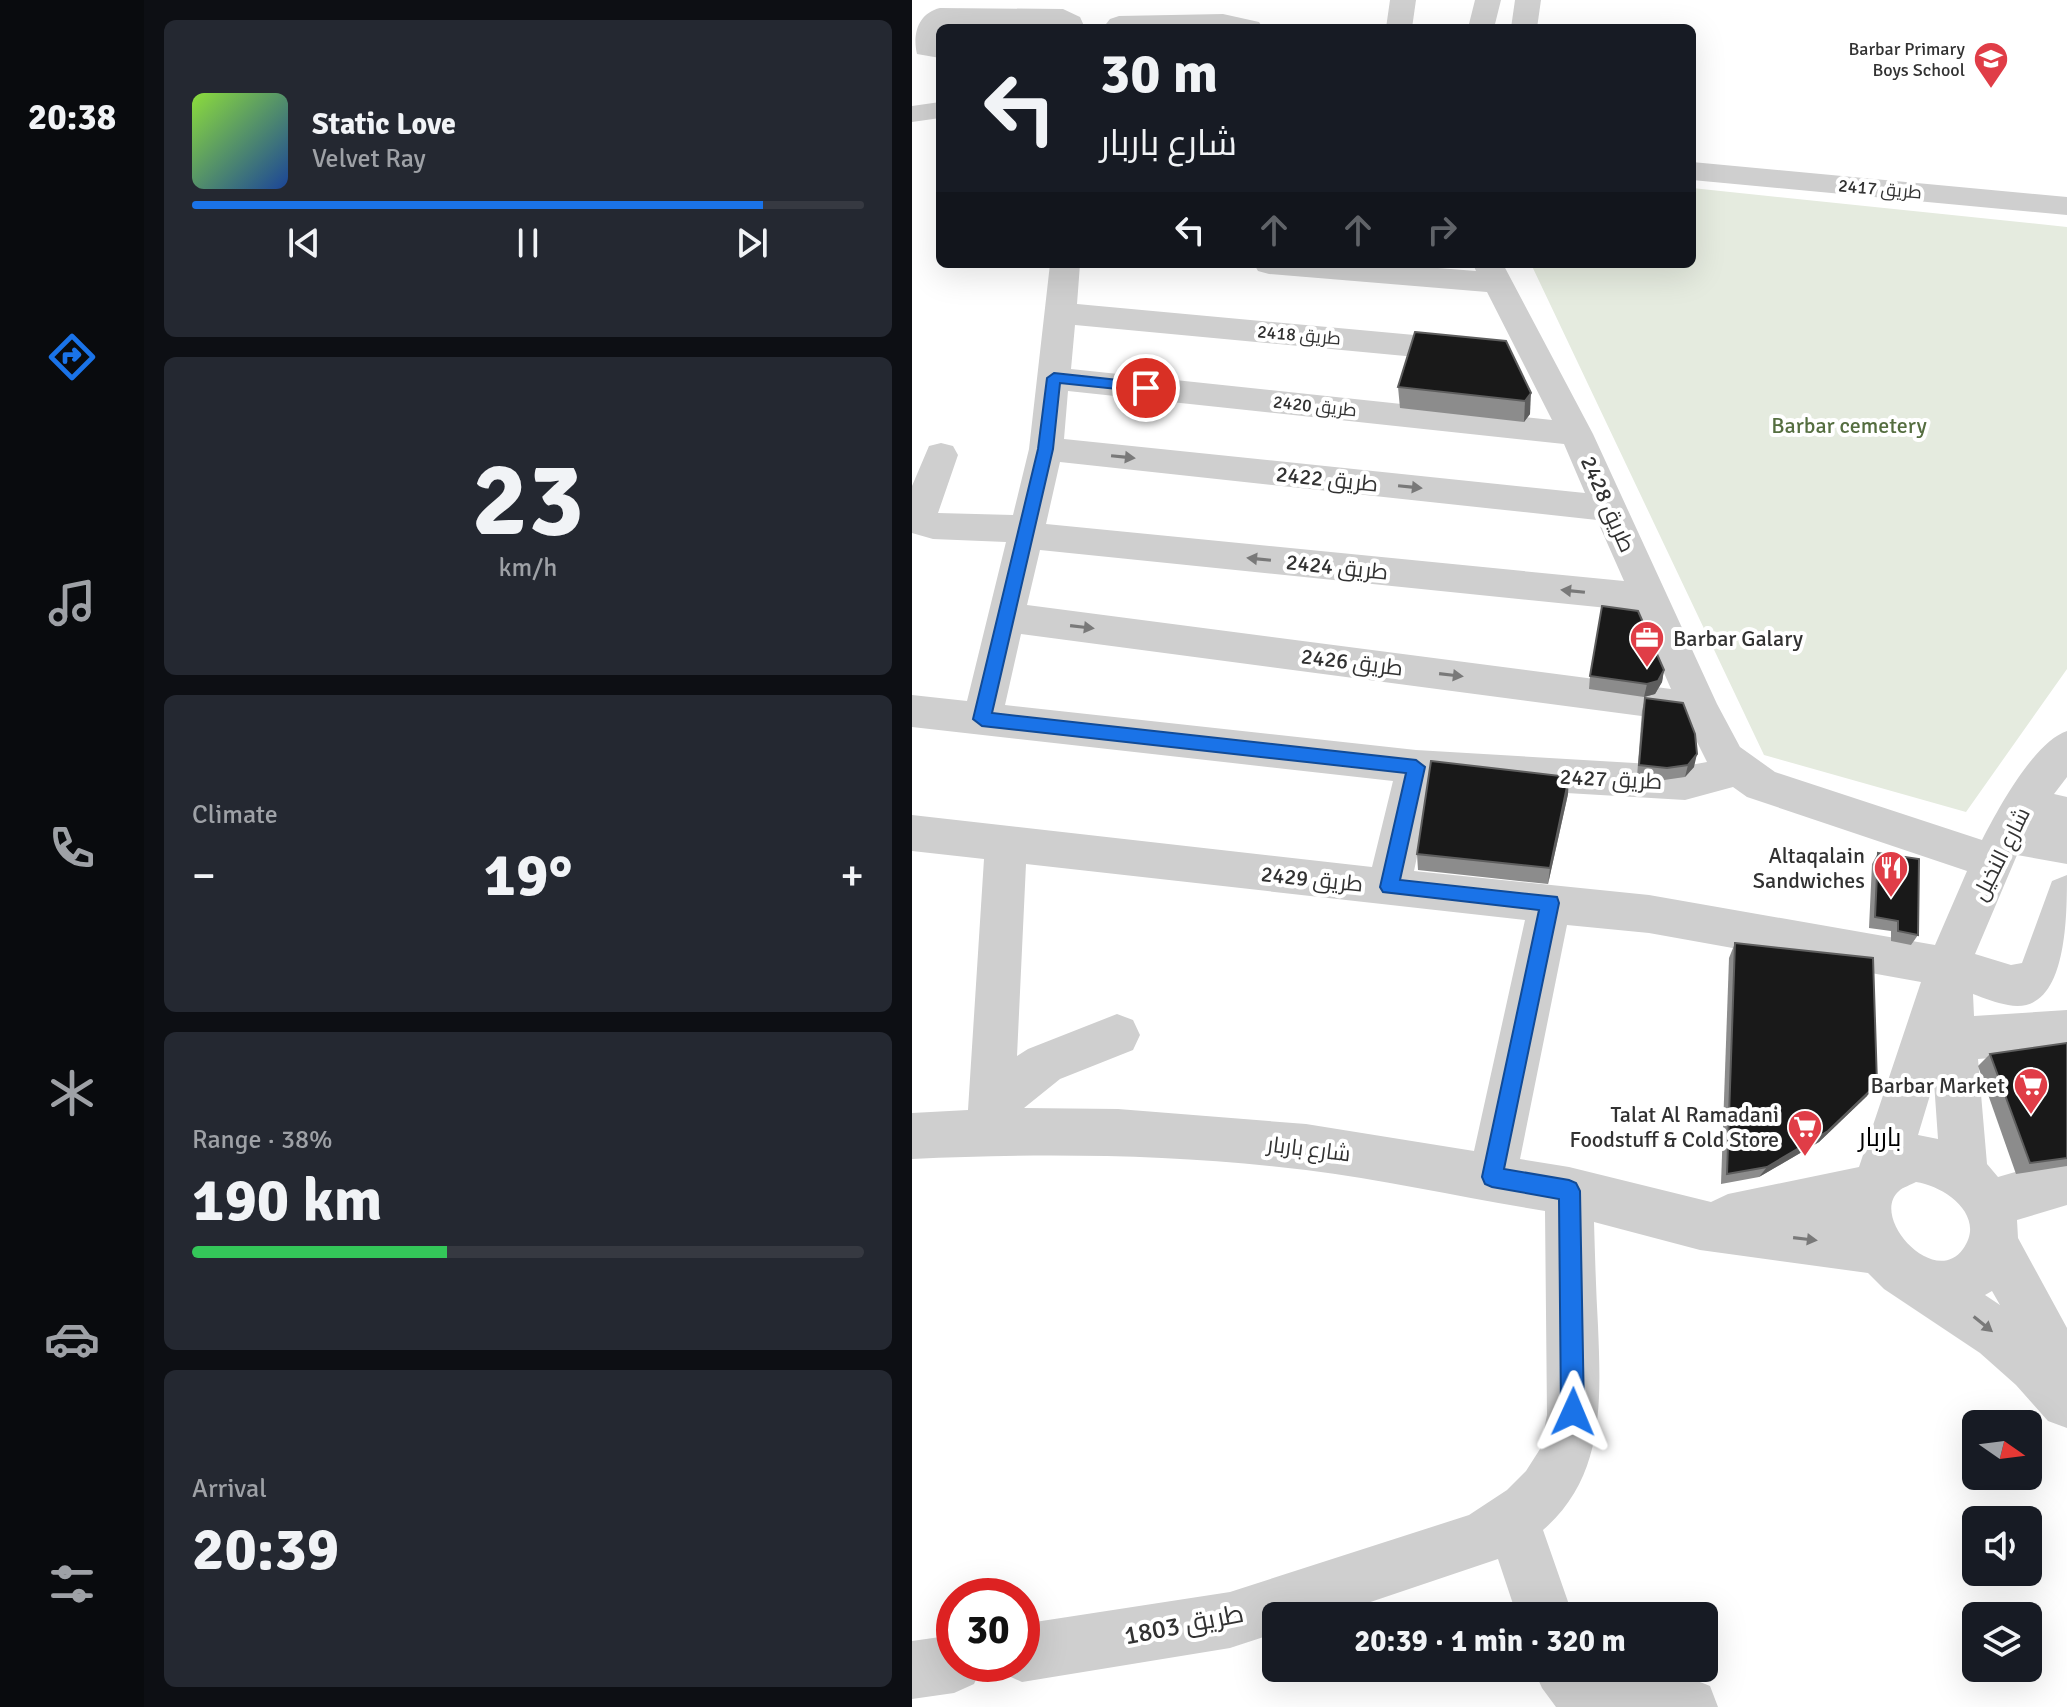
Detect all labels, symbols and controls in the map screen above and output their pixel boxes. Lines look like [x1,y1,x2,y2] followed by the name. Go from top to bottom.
[1848,38,1966,81] place label: Barbar Primary Boys School
[1100,39,1218,108] text: 30 m
[1972,40,2010,90] school or university icon: Barbar Primary Boys School
[968,56,1072,160] icon: left
[28,95,116,140] text: 20:38
[312,106,456,143] text: Static Love
[1100,121,1237,166] text: شارع باربار
[312,143,426,175] text: Velvet Ray
[1837,174,1923,205] street label: طريق 2417
[1168,208,1212,252] icon: left
[1252,208,1296,252] icon: ahead
[1336,208,1380,252] icon: ahead
[1420,208,1464,252] icon: right
[282,221,326,265] icon: previous
[506,221,550,265] icon: pause
[730,221,774,265] icon: next
[1256,320,1342,351] street label: طريق 2418
[44,329,100,385] icon: directions
[1112,354,1180,422] pin
[1124,366,1168,410] icon: arrive
[1272,391,1358,422] street label: طريق 2420
[1771,412,1927,439] park label: Barbar cemetery
[472,436,584,564] text: 23
[1111,451,1136,464] one-way arrow
[1575,452,1641,556] street label: طريق 2428
[1275,460,1379,498] street label: طريق 2422
[1398,481,1423,494] one-way arrow
[1285,548,1389,586] street label: طريق 2424
[499,552,557,584] text: km/h
[1246,552,1271,565] one-way arrow
[44,575,100,631] icon: music
[1561,584,1586,597] one-way arrow
[1628,619,1666,669] office icon: Barbar Galary
[1070,621,1095,634] one-way arrow
[1673,625,1804,652] place label: Barbar Galary
[1299,642,1405,682] street label: طريق 2426
[1439,669,1464,682] one-way arrow
[1559,763,1663,795] street label: طريق 2427
[192,799,278,831] text: Climate
[1966,803,2037,906] street label: شارع النخيل
[44,820,100,876] icon: phone
[484,839,572,913] text: 19°
[1753,842,1865,894] place label: Altaqalain Sandwiches
[192,849,216,903] text: −
[840,849,864,903] text: +
[1872,849,1910,899] restaurant icon: Altaqalain Sandwiches
[1260,860,1364,898] street label: طريق 2429
[44,1065,100,1121] icon: climate
[2012,1066,2050,1116] supermarket icon: Barbar Market
[1870,1072,2005,1099] place label: Barbar Market
[1570,1101,1779,1153] place label: Talat Al Ramadani Foodstuff & Cold Store
[1786,1108,1824,1158] supermarket icon: Talat Al Ramadani Foodstuff & Cold Store
[1857,1122,1901,1154] district label: باربار
[192,1124,333,1156] text: Range · 38%
[1264,1130,1352,1168] street label: شارع باربار
[192,1164,382,1238] text: 190 km
[1793,1233,1818,1246] one-way arrow
[44,1311,100,1367] icon: car
[1972,1315,1993,1332] one-way arrow
[1531,1370,1615,1454] position arrow
[1962,1410,2042,1490] north arrow
[1962,1410,2042,1682] map controls
[192,1473,267,1505] text: Arrival
[1962,1506,2042,1586] button: sound
[192,1513,339,1587] text: 20:39
[44,1556,100,1612] icon: filters
[936,1578,1040,1682] speed limit sign: 30
[1121,1598,1247,1652] street label: طريق 1803
[1962,1602,2042,1682] button: layers
[1354,1623,1626,1660] text: 20:39 · 1 min · 320 m

